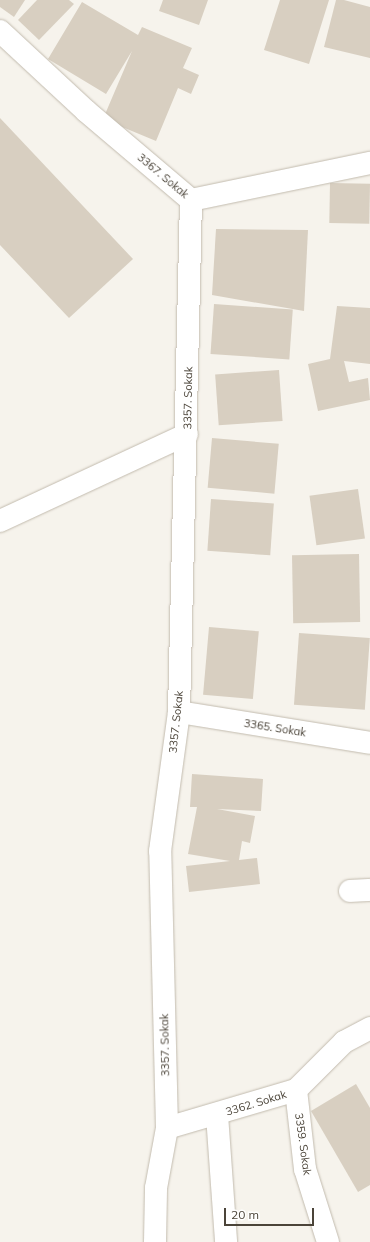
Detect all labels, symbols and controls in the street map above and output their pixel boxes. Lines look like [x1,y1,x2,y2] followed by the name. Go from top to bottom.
[135,151,191,201] street label: 3367. Sokak
[181,366,195,430] street label: 3357. Sokak
[166,690,186,754] street label: 3357. Sokak
[243,717,307,739] street label: 3365. Sokak
[158,1013,172,1077] street label: 3357. Sokak
[224,1088,288,1118] street label: 3362. Sokak
[292,1112,314,1176] street label: 3359. Sokak
[226,1200,316,1226] scale bar
[231,1207,259,1222] text: 20 m

